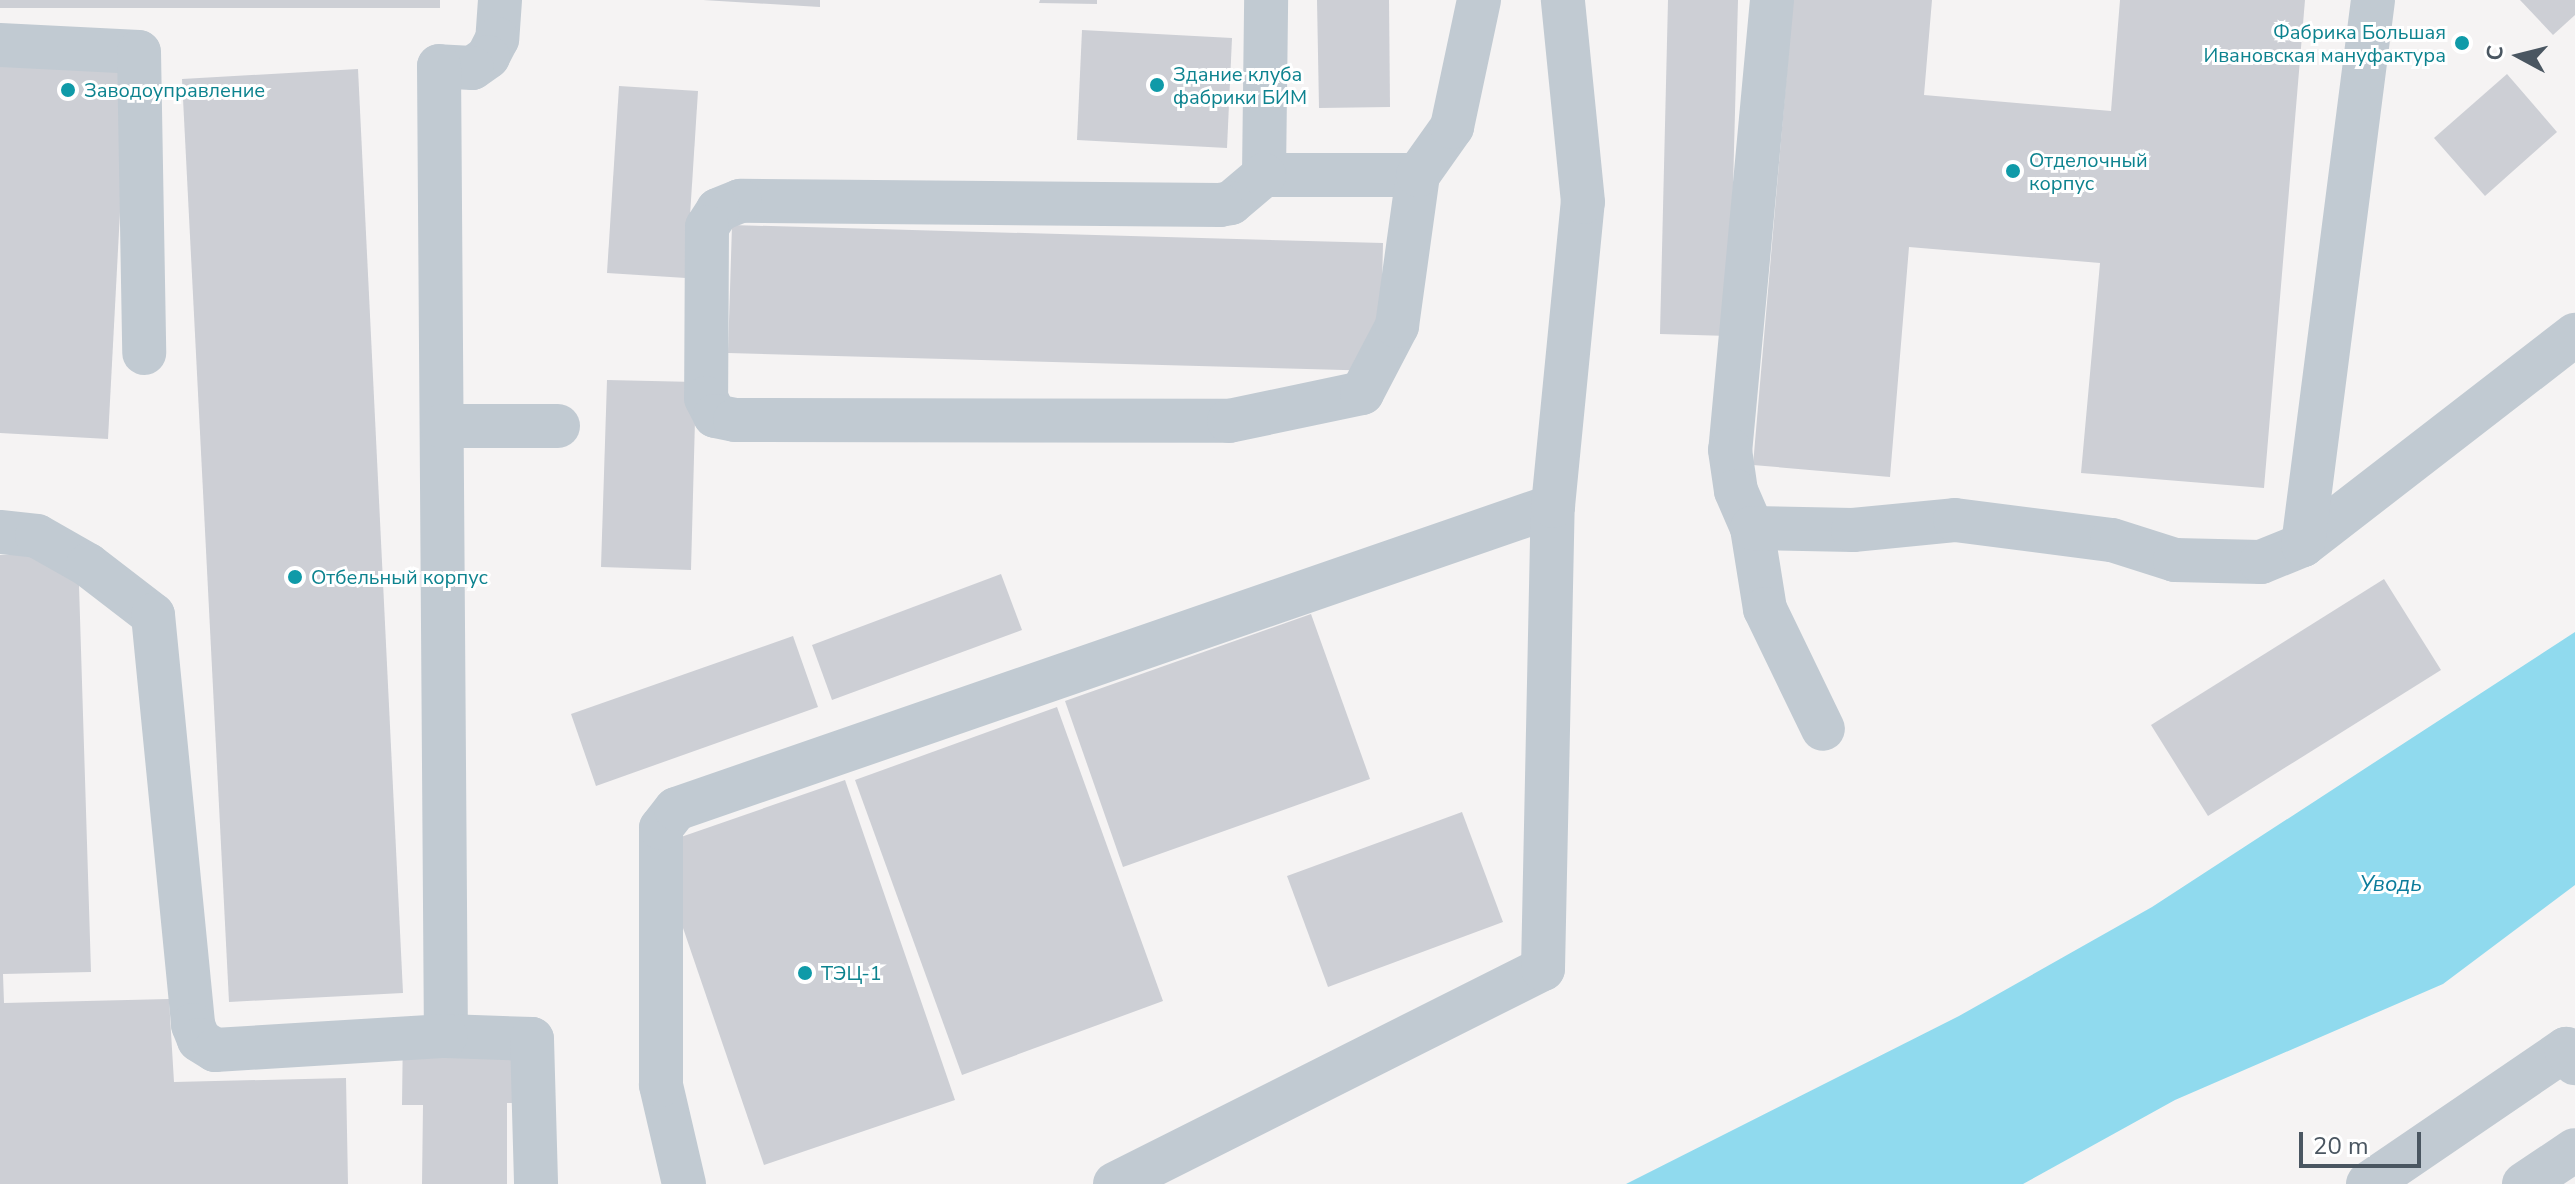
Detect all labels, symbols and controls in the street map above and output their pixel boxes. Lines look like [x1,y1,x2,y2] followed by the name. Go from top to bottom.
[2479,16,2559,96] north arrow
[2203,20,2446,67] place label: Фабрика Большая Ивановская мануфактура
[2453,34,2471,52] marker: Фабрика Большая Ивановская мануфактура
[2479,44,2511,62] text: С
[1173,62,1307,109] place label: Здание клуба фабрики БИМ
[1148,76,1166,94] marker: Здание клуба фабрики БИМ
[84,78,265,102] place label: Заводоуправление
[59,81,77,99] marker: Заводоуправление
[2029,148,2148,195] place label: Отделочный корпус
[2004,162,2022,180] marker: Отделочный корпус
[311,565,488,589] place label: Отбельный корпус
[286,568,304,586] marker: Отбельный корпус
[2360,872,2422,898] water label: Уводь
[821,961,882,985] place label: ТЭЦ-1
[796,964,814,982] marker: ТЭЦ-1
[2303,1116,2425,1166] scale bar
[2313,1130,2369,1162] text: 20 m

